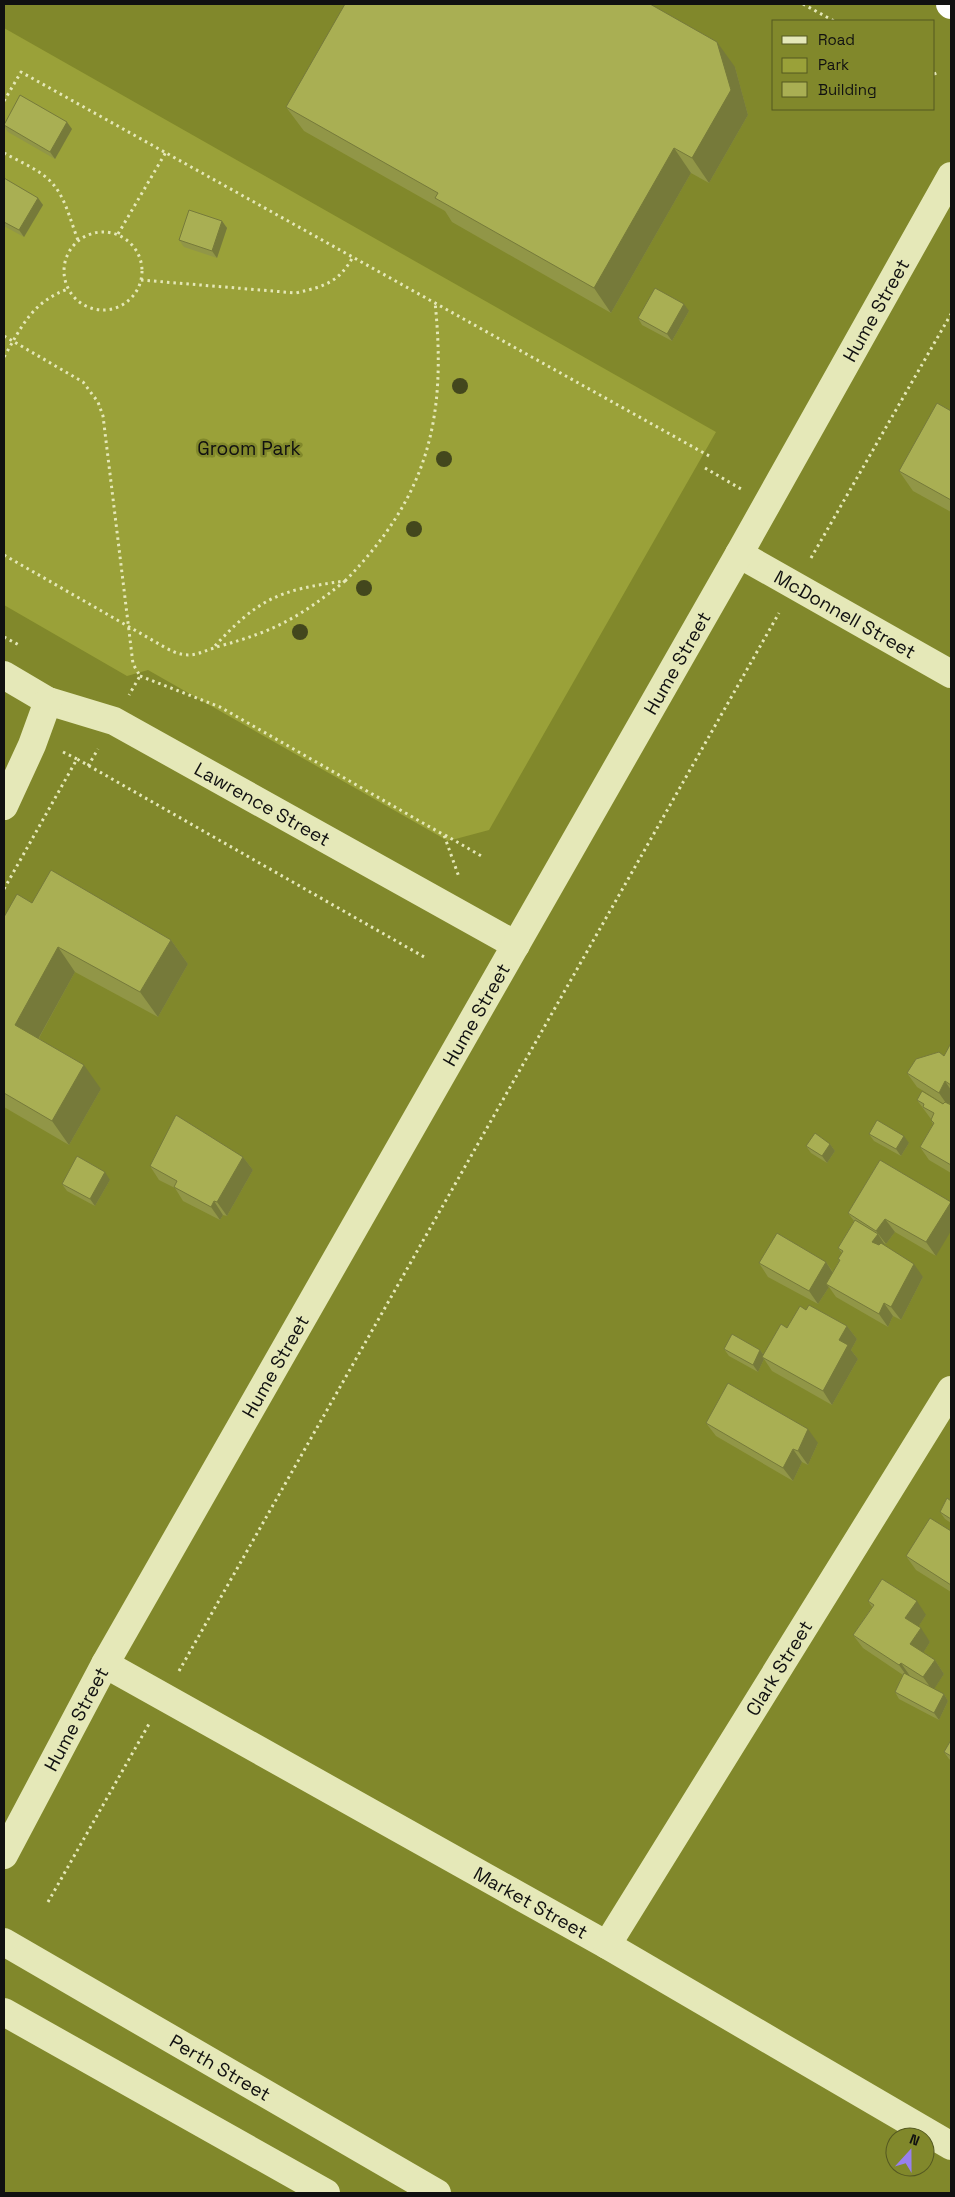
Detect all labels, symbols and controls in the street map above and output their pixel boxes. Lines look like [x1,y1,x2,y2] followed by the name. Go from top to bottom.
[772,20,935,110] legend
[818,30,855,49] text: Road
[818,55,849,74] text: Park
[818,80,877,99] text: Building
[837,254,915,366] street label: Hume Street
[197,436,301,461] park label: Groom Park
[770,564,921,664] street label: McDonnell Street
[638,607,716,719] street label: Hume Street
[190,756,335,852] street label: Lawrence Street
[437,959,515,1071] street label: Hume Street
[236,1310,314,1422] street label: Hume Street
[740,1615,818,1720] street label: Clark Street
[38,1662,114,1775] street label: Hume Street
[469,1860,592,1944] street label: Market Street
[165,2028,275,2107] street label: Perth Street
[885,2127,935,2177] north arrow
[907,2130,922,2150] text: N

